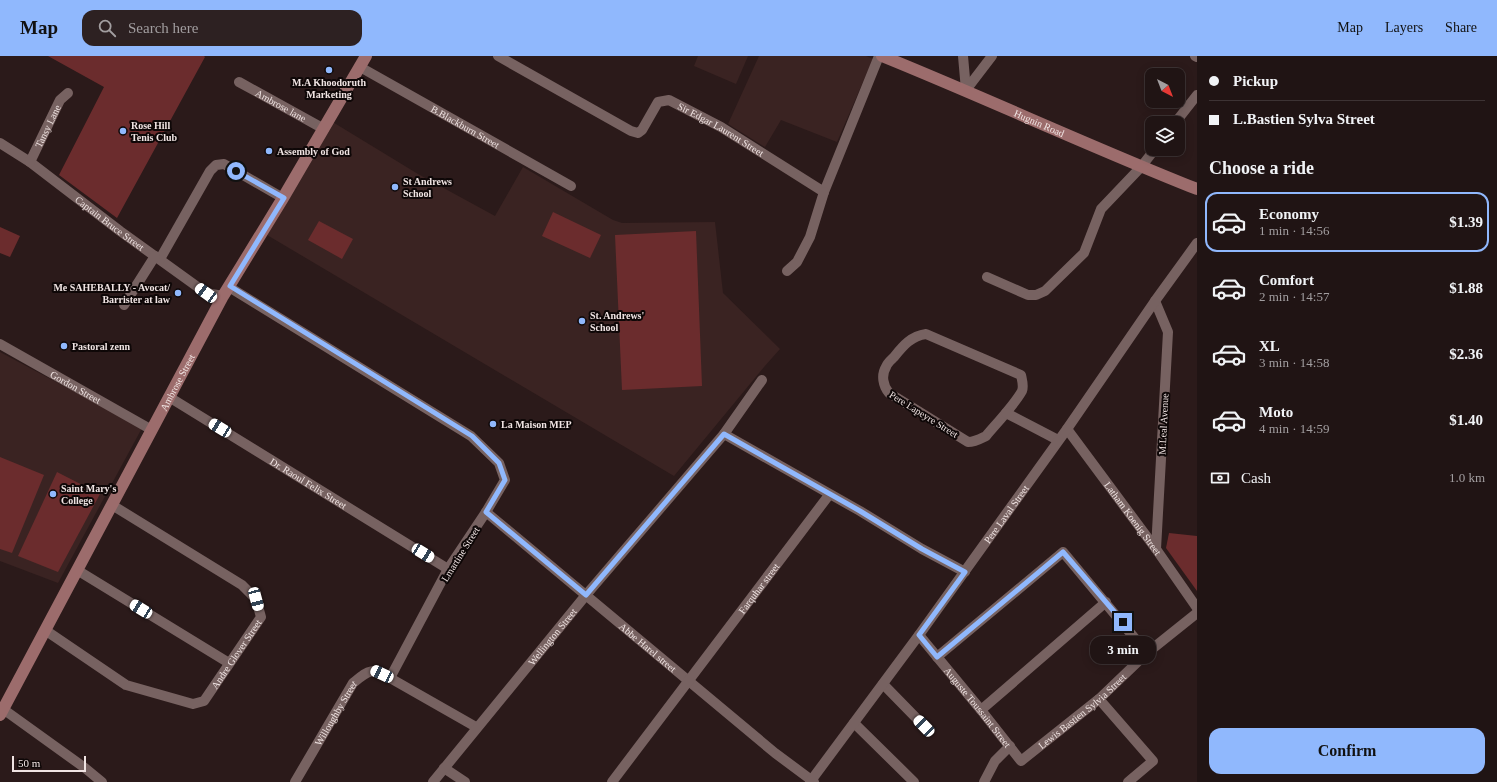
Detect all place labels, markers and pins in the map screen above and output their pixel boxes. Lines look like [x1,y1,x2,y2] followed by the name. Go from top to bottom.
[324,65,334,75] marker: M.A Khoodoruth Marketing
[292,77,366,100] place label: M.A Khoodoruth Marketing
[131,120,177,143] place label: Rose Hill Tenis Club
[118,126,128,136] marker: Rose Hill Tenis Club
[264,146,274,156] marker: Assembly of God
[277,146,350,157] place label: Assembly of God
[403,176,452,199] place label: St Andrews School
[390,182,400,192] marker: St Andrews School
[53,282,171,305] place label: Me SAHEBALLY - Avocat/ Barrister at law
[173,288,183,298] marker: Me SAHEBALLY - Avocat/ Barrister at law
[590,310,644,333] place label: St. Andrews' School
[577,316,587,326] marker: St. Andrews' School
[59,341,69,351] marker: Pastoral zenn
[72,341,130,352] place label: Pastoral zenn
[488,419,498,429] marker: La Maison MEP
[501,419,572,430] place label: La Maison MEP
[61,483,116,506] place label: Saint Mary's College
[48,489,58,499] marker: Saint Mary's College

